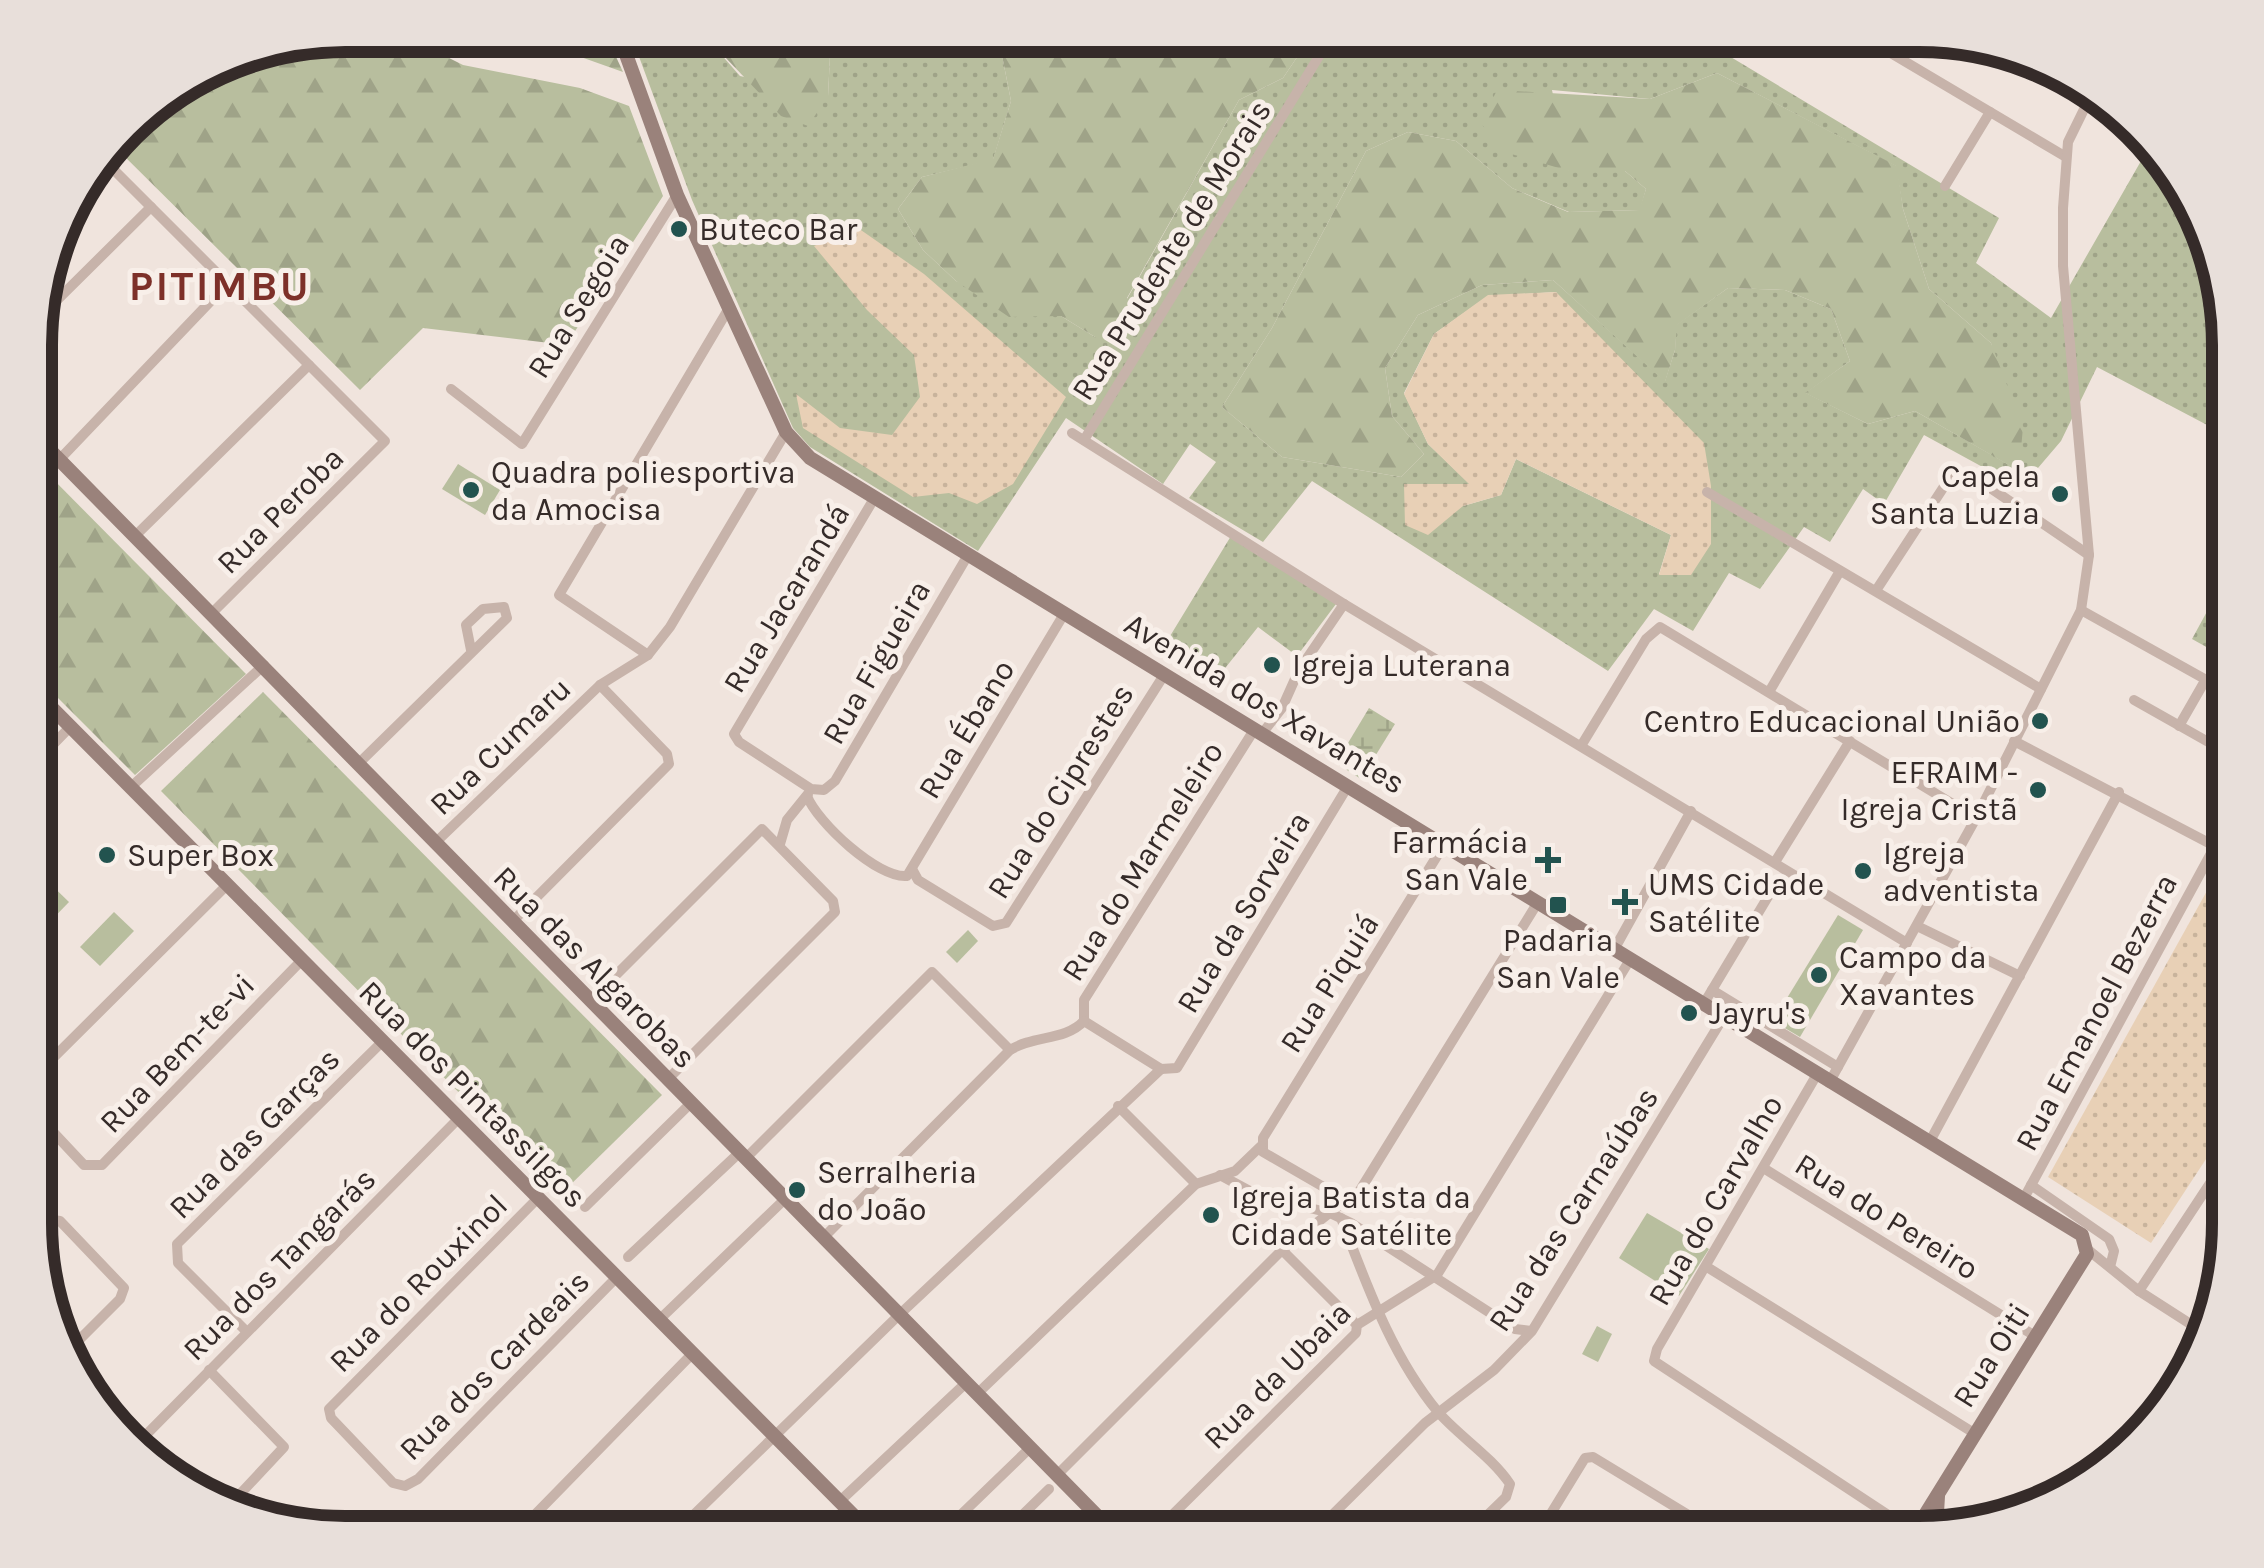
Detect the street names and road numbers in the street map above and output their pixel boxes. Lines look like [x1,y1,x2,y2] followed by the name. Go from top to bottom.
[1064,93,1279,407] street label: Rua Prudente de Morais
[520,227,637,385] street label: Rua Segoia
[209,439,351,581] street label: Rua Peroba
[715,497,857,699] street label: Rua Jacarandá
[815,574,938,751] street label: Rua Figueira
[1118,605,1412,802] street label: Avenida dos Xavantes
[909,652,1022,805] street label: Rua Ébano
[422,670,579,823] street label: Rua Cumaru
[980,677,1141,905] street label: Rua do Ciprestes
[1054,735,1231,988] street label: Rua do Marmeleiro
[1169,805,1318,1020] street label: Rua da Sorveira
[486,859,703,1076] street label: Rua das Algarobas
[2008,867,2185,1157] street label: Rua Emanoel Bezerra
[1272,907,1387,1060] street label: Rua Piquiá
[92,966,262,1141] street label: Rua Bem-te-vi
[351,973,594,1216] street label: Rua dos Pintassilgos
[161,1040,347,1226] street label: Rua das Garças
[1481,1080,1666,1338] street label: Rua das Carnaúbas
[1640,1089,1791,1312] street label: Rua do Carvalho
[1788,1145,1985,1287] street label: Rua do Pereiro
[175,1160,383,1368] street label: Rua dos Tangarás
[322,1187,515,1380] street label: Rua do Rouxinol
[392,1263,597,1468] street label: Rua dos Cardeais
[1196,1294,1359,1457] street label: Rua da Ubaia
[1945,1296,2038,1414] street label: Rua Oiti

